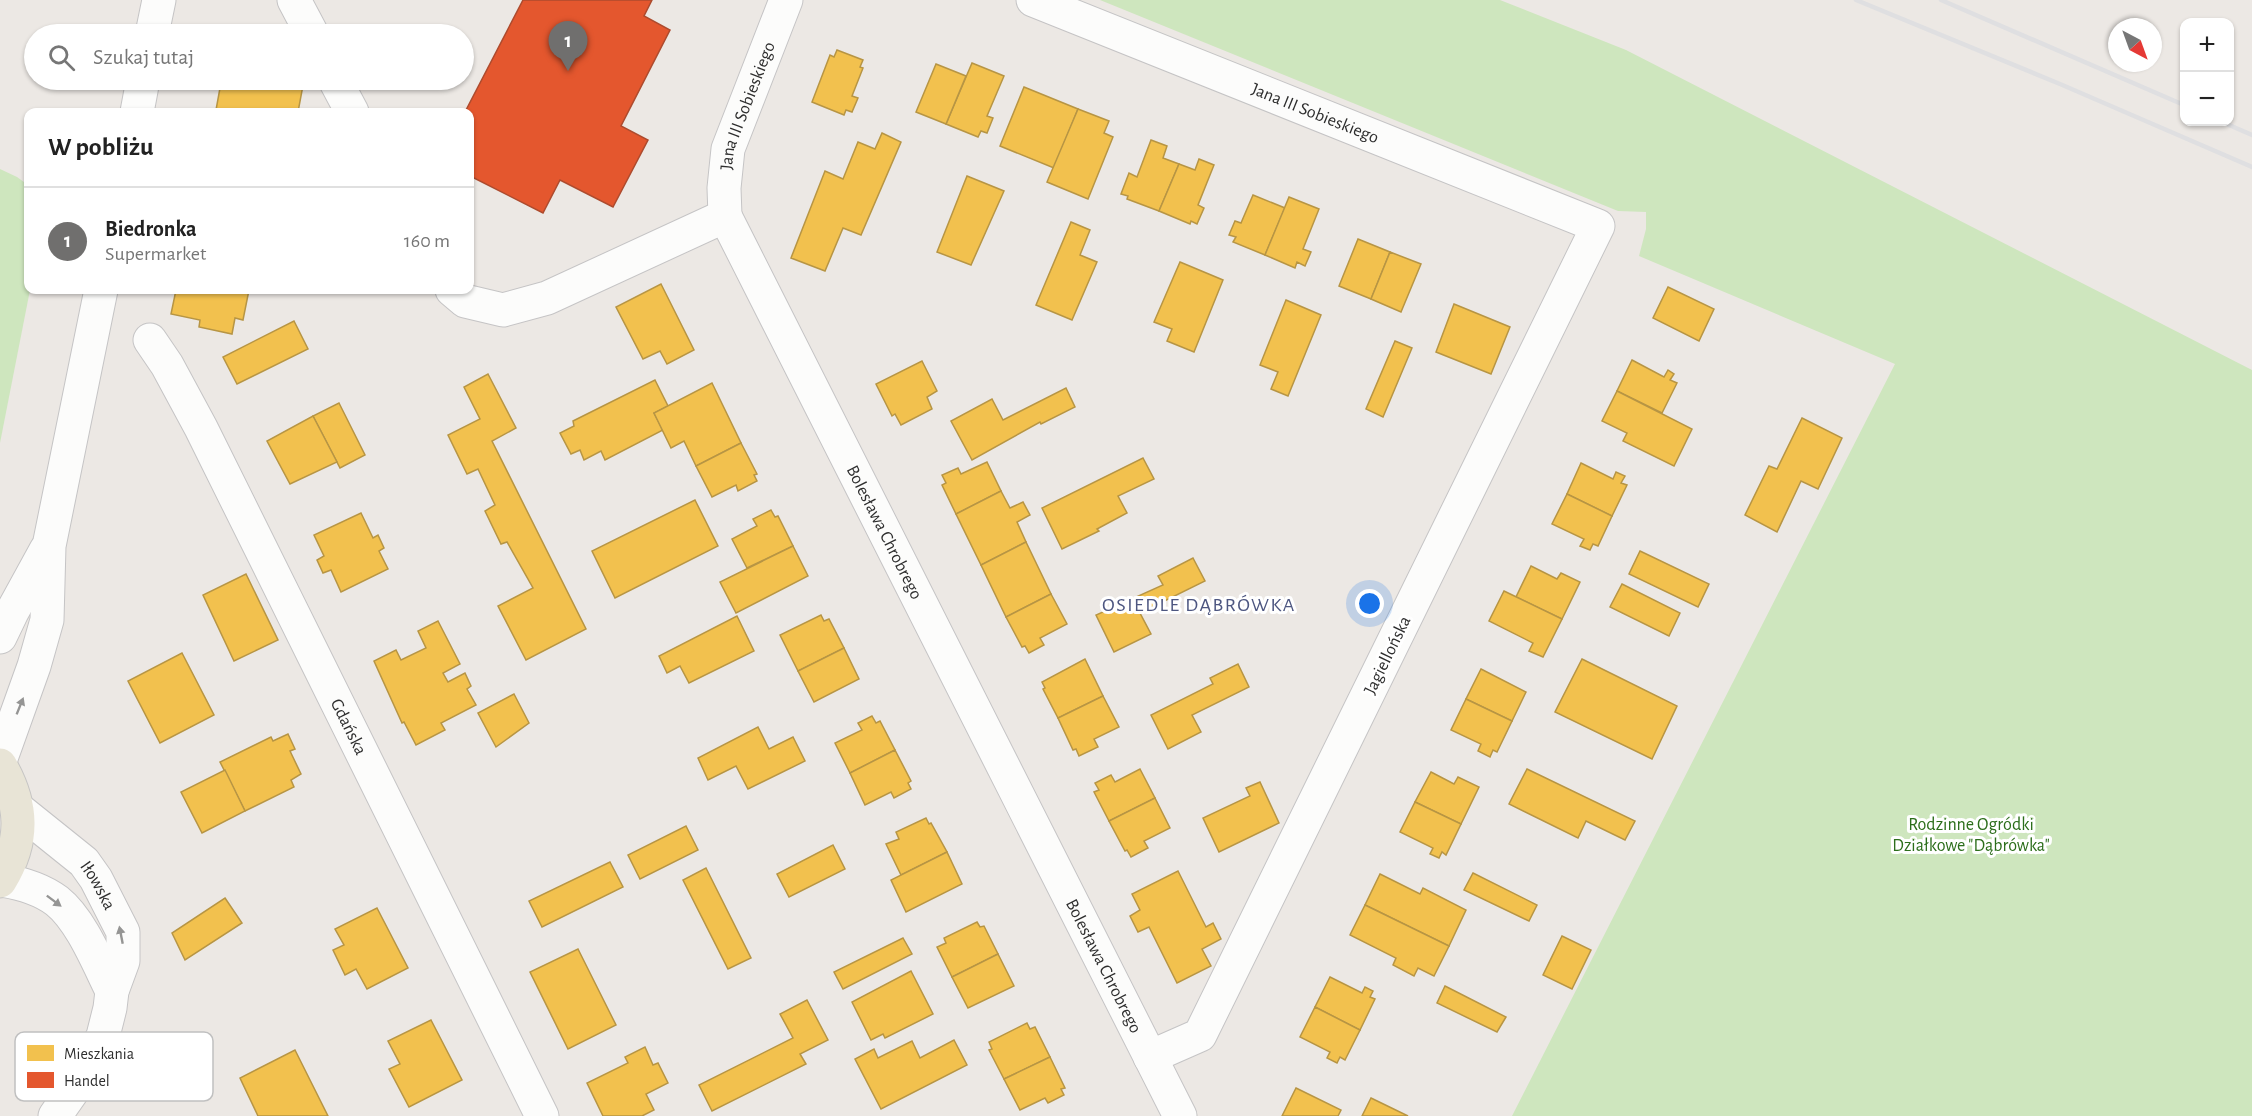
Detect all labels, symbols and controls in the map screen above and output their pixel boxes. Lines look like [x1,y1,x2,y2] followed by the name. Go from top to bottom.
[2108,18,2162,72] north arrow
[2180,18,2234,126] map controls
[2180,18,2234,72] button: +
[548,22,588,71] pin: 1
[24,24,474,90] search box
[718,39,779,171] street label: Jana III Sobieskiego
[45,41,78,74] icon: search
[93,46,194,68] text: Szukaj tutaj
[2180,72,2234,126] button: −
[1249,80,1381,147] street label: Jana III Sobieskiego
[48,134,154,160] text: W pobliżu
[105,218,197,240] text: Biedronka
[64,231,71,251] text: 1
[404,231,450,251] text: 160 m
[105,244,206,264] text: Supermarket
[843,463,925,603] street label: Bolesława Chrobrego
[1355,589,1384,618] your location
[1102,594,1296,615] district label: OSIEDLE DĄBRÓWKA
[1361,613,1415,697] street label: Jagiellońska
[15,696,25,714] one-way arrow
[327,696,369,758] street label: Gdańska
[1892,816,2050,855] park label: Rodzinne Ogródki Działkowe "Dąbrówka"
[76,858,118,913] street label: Iłowska
[46,895,62,907] one-way arrow
[1062,896,1145,1036] street label: Bolesława Chrobrego
[116,925,125,944] one-way arrow
[15,1032,213,1101] legend
[64,1046,134,1062] text: Mieszkania
[64,1073,110,1089] text: Handel

